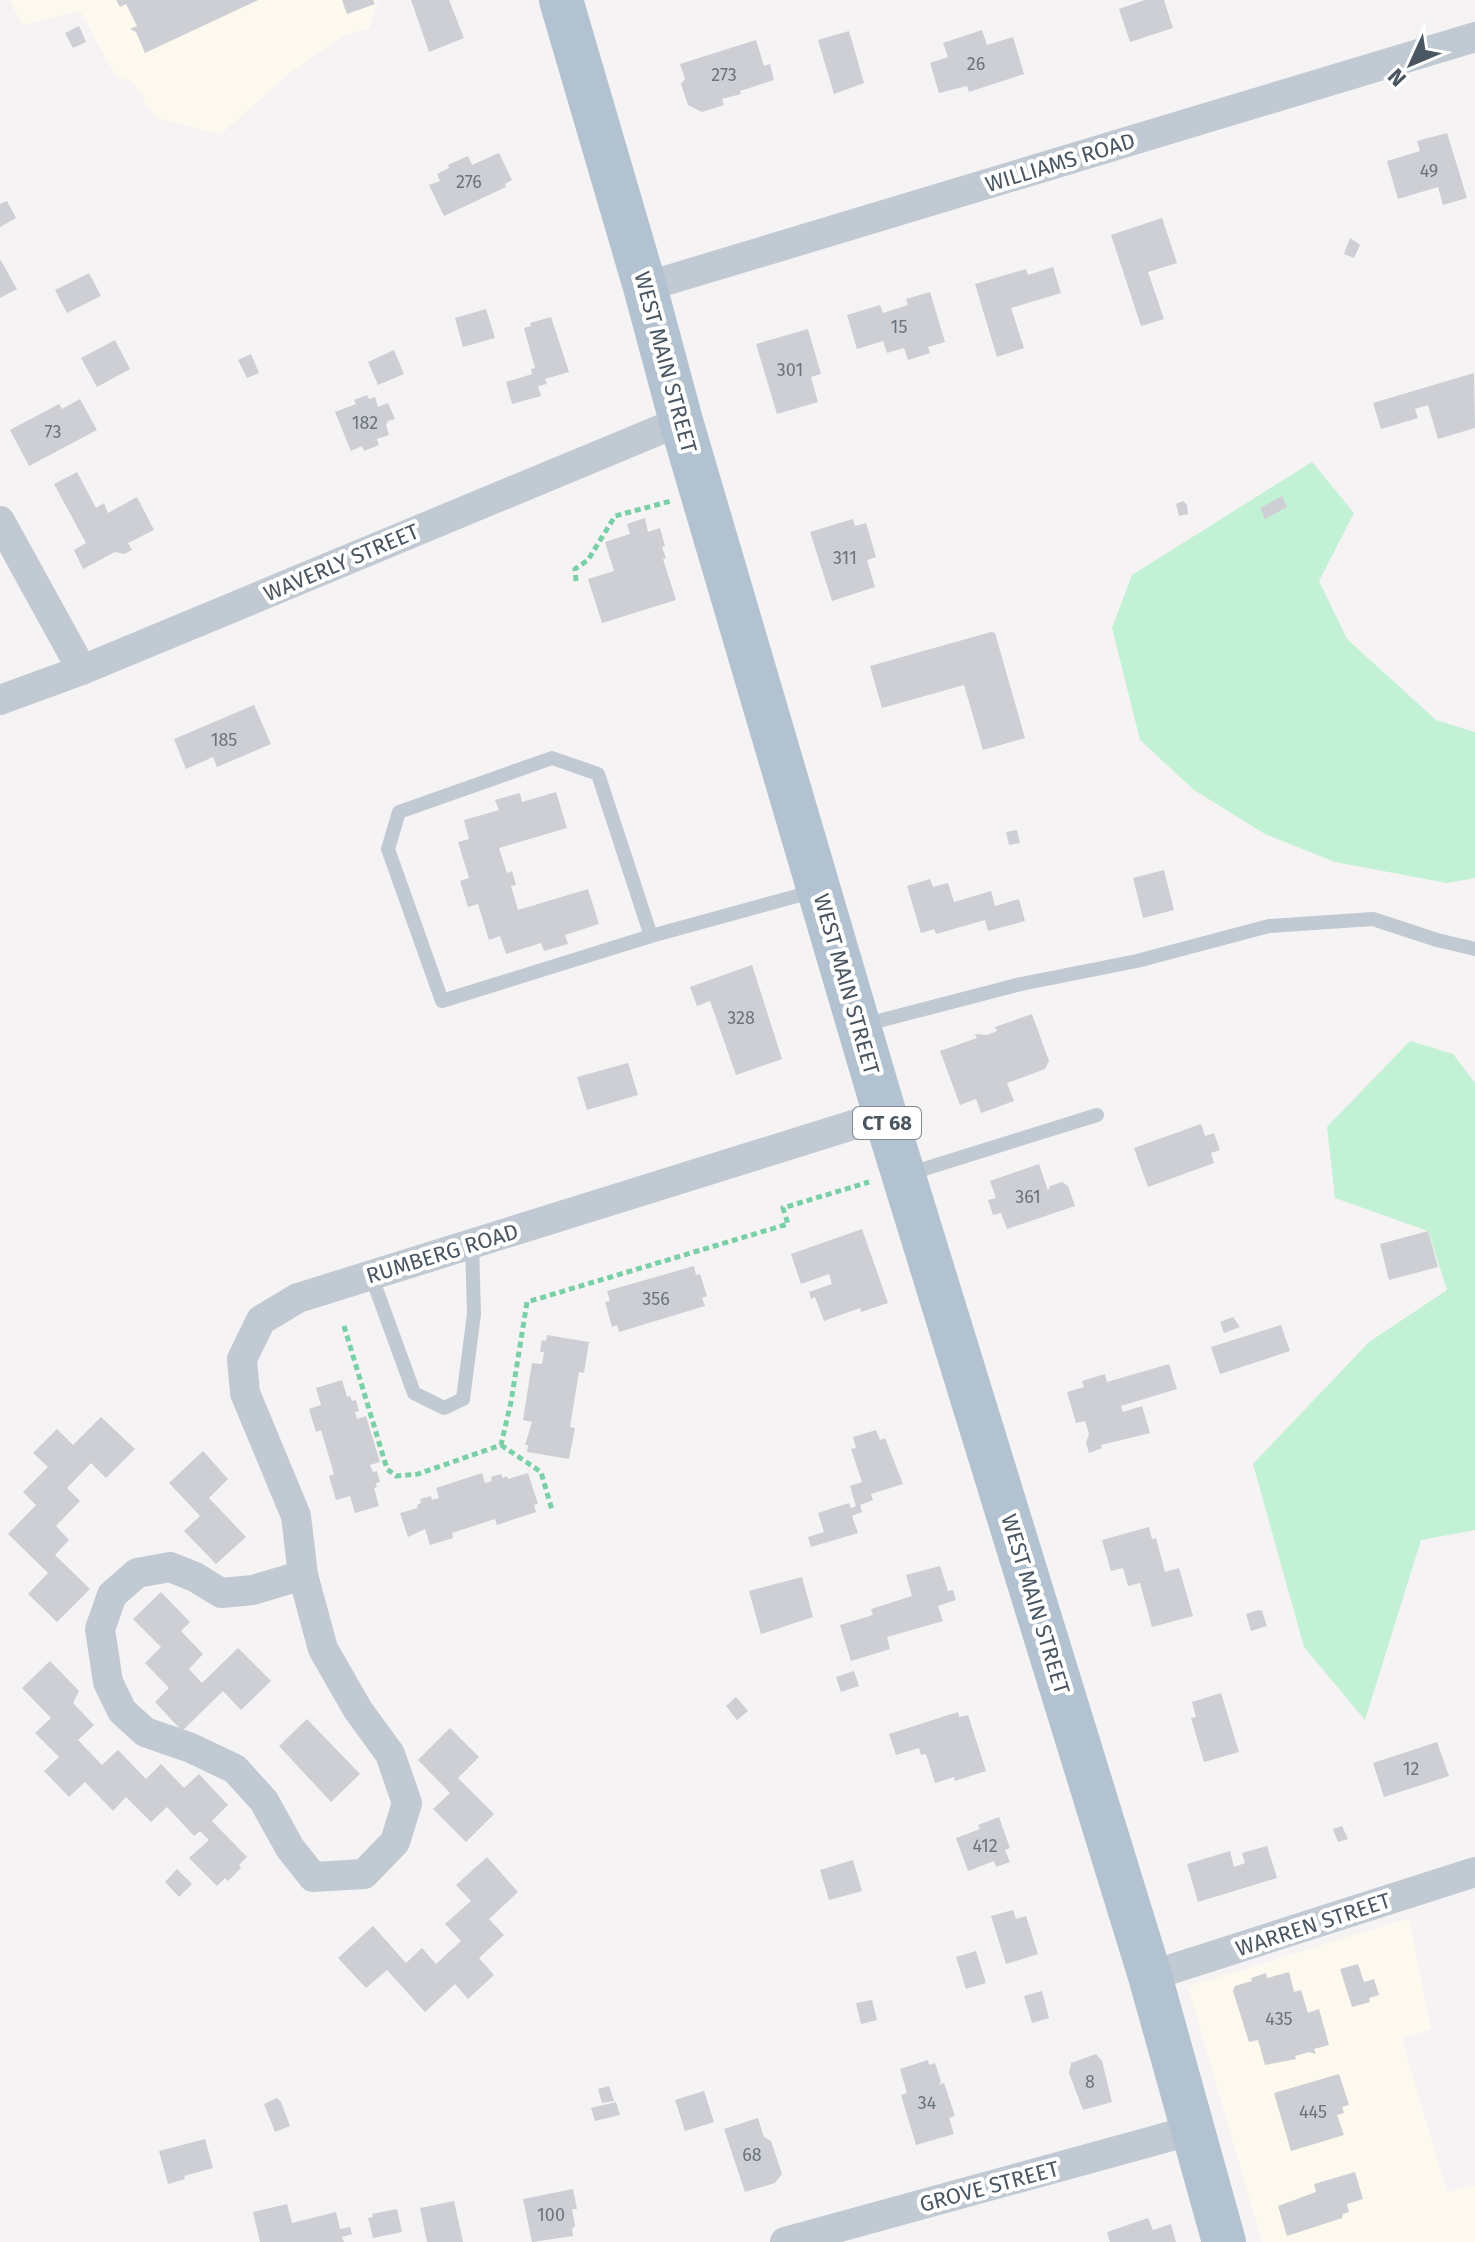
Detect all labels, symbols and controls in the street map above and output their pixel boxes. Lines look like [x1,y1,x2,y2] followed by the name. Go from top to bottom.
[1371,24,1451,104] north arrow
[967,53,985,75] house number: 26
[1382,63,1412,92] text: N
[711,64,737,86] house number: 273
[982,127,1138,198] street label: WILLIAMS ROAD
[1420,160,1438,182] house number: 49
[456,171,482,193] house number: 276
[628,269,703,456] street label: WEST MAIN STREET
[891,316,907,338] house number: 15
[777,359,803,381] house number: 301
[352,412,378,434] house number: 182
[45,421,61,443] house number: 73
[260,517,423,607] street label: WAVERLY STREET
[833,547,857,569] house number: 311
[211,729,237,751] house number: 185
[808,891,885,1078] street label: WEST MAIN STREET
[727,1007,755,1029] house number: 328
[853,1107,921,1139] road number: CT 68
[1015,1186,1041,1208] house number: 361
[363,1218,521,1289] street label: RUMBERG ROAD
[642,1288,670,1310] house number: 356
[995,1511,1076,1698] street label: WEST MAIN STREET
[1403,1758,1419,1780] house number: 12
[972,1835,998,1857] house number: 412
[1232,1887,1395,1962] street label: WARREN STREET
[1265,2008,1293,2030] house number: 435
[1085,2071,1095,2093] house number: 8
[918,2092,937,2114] house number: 34
[1299,2101,1327,2123] house number: 445
[742,2144,762,2166] house number: 68
[917,2155,1062,2218] street label: GROVE STREET
[537,2204,565,2226] house number: 100

